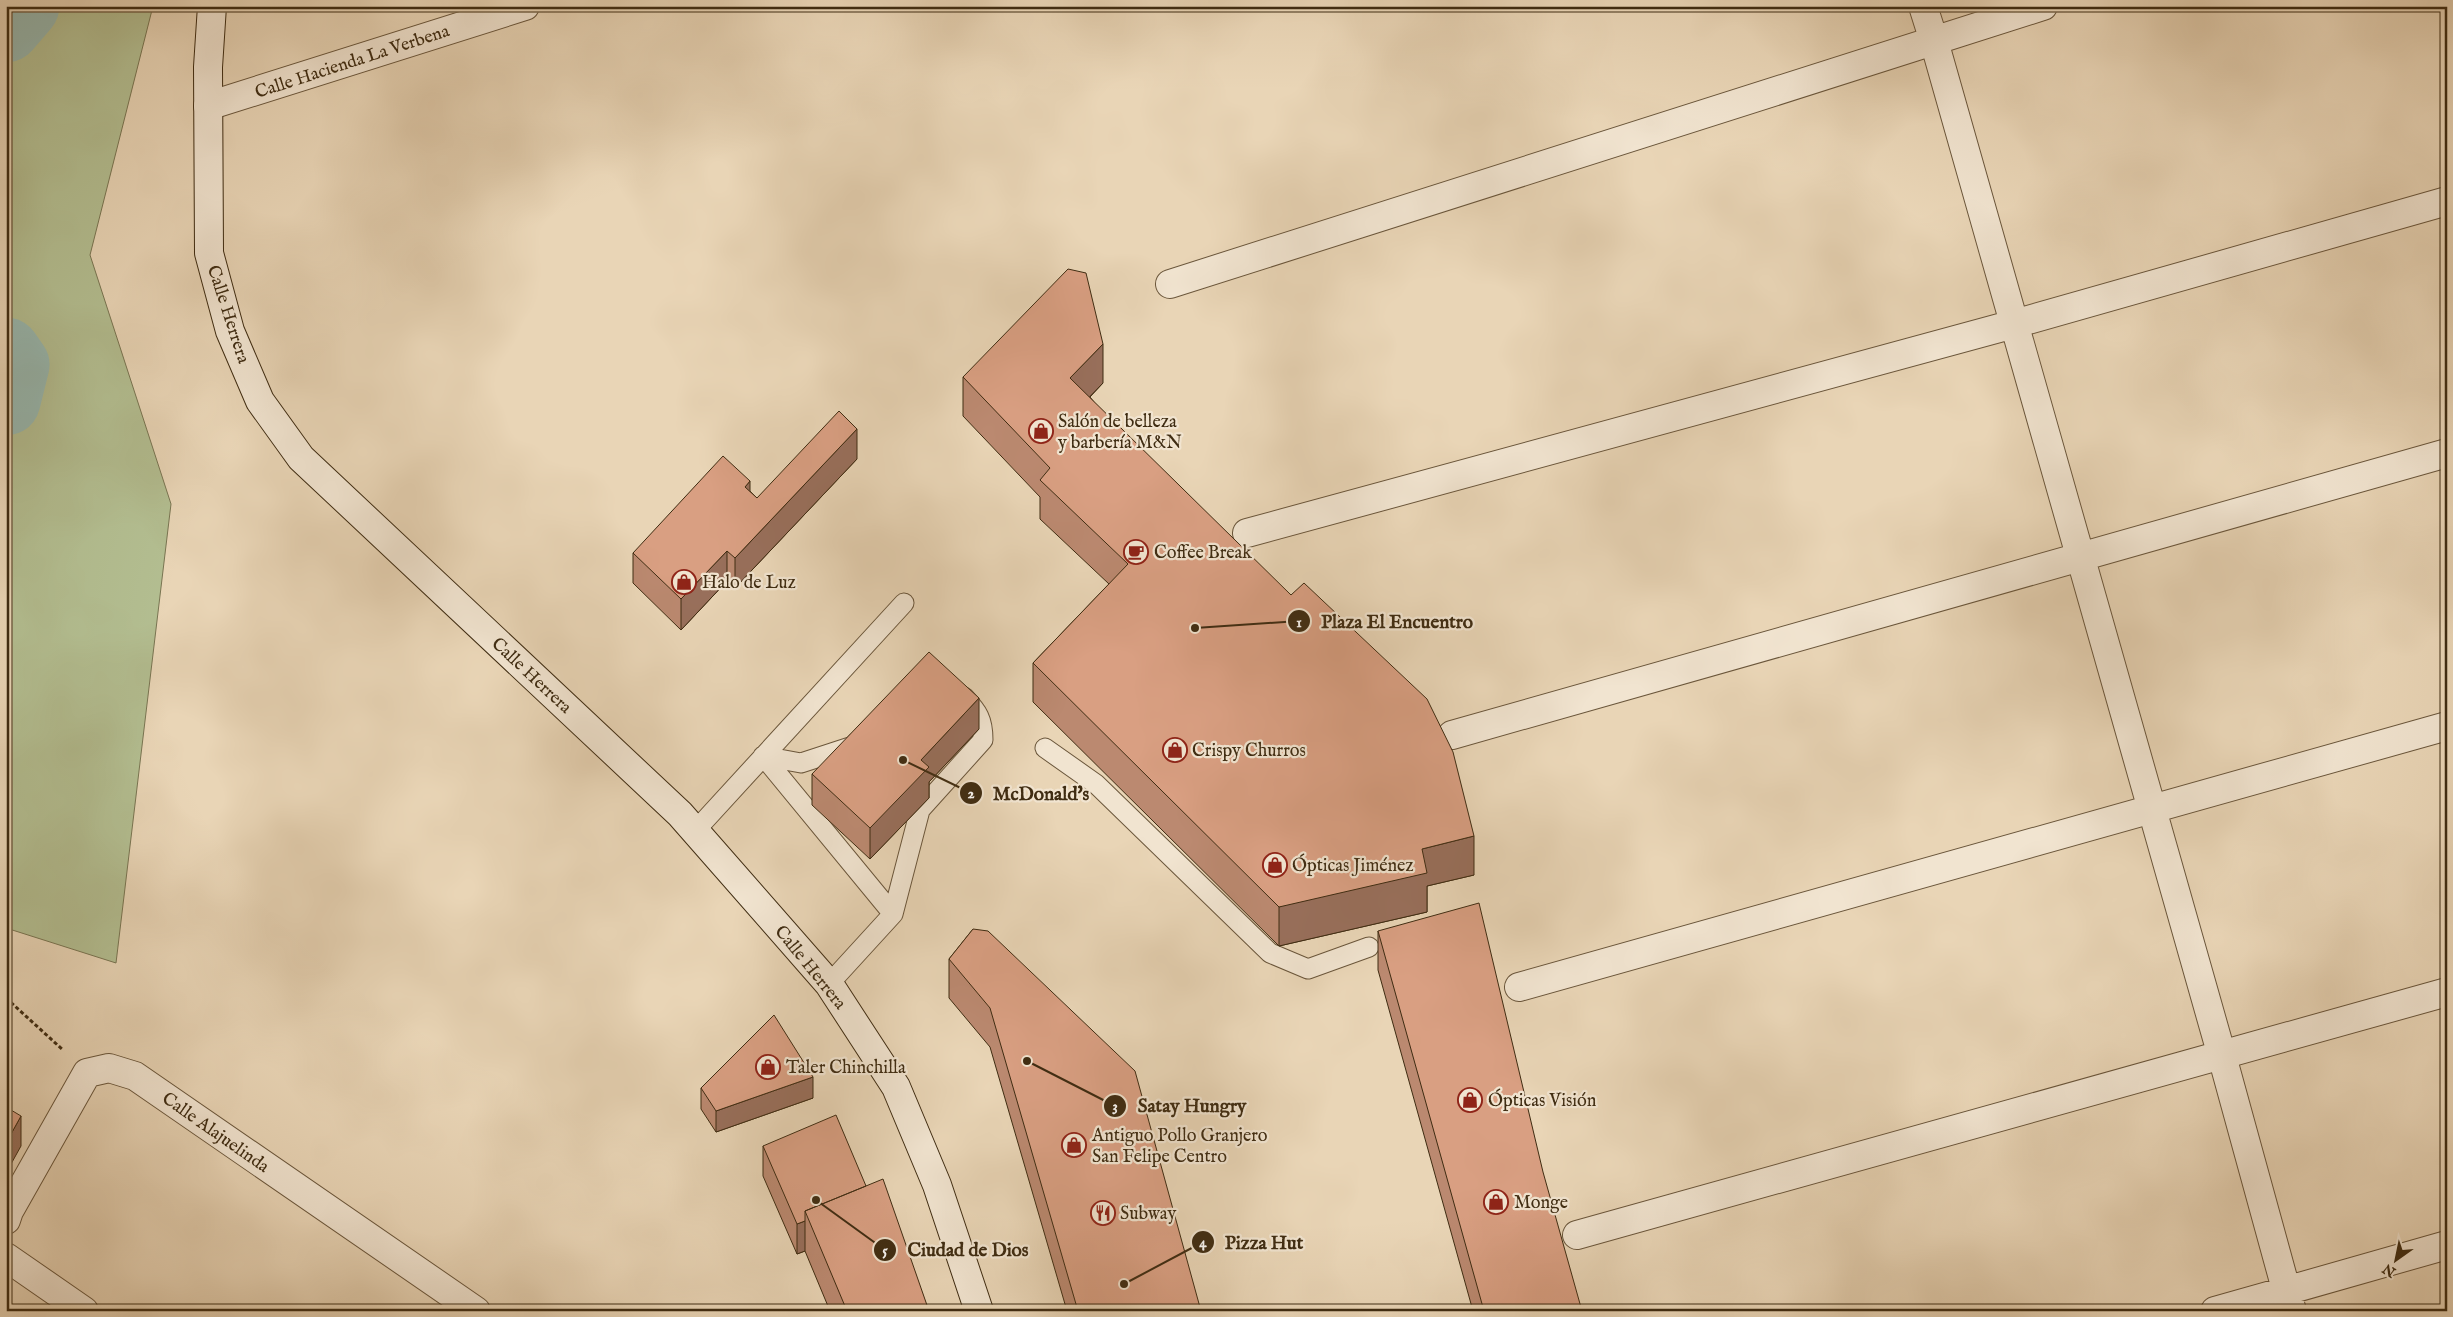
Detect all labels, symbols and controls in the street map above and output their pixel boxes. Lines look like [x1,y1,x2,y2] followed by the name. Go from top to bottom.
[252,20,453,105] street label: Calle Hacienda La Verbena
[201,262,254,367] street label: Calle Herrera
[1057,411,1182,455] place label: Salón de belleza y barbería M&N
[1028,418,1054,444] shop icon: Salón de belleza y barbería M&N
[1123,539,1149,565] cafe icon: Coffee Break
[1154,542,1252,565] place label: Coffee Break
[671,569,697,595] shop icon: Halo de Luz
[702,572,796,595] place label: Halo de Luz
[1286,604,1483,638] callout: Plaza El Encuentro
[1321,611,1473,635] text: Plaza El Encuentro
[1296,613,1302,632] text: 1
[486,633,576,719] street label: Calle Herrera
[1162,737,1188,763] shop icon: Crispy Churros
[1192,740,1306,763] place label: Crispy Churros
[958,776,1100,810] callout: McDonald's
[993,783,1090,807] text: McDonald's
[967,784,975,803] text: 2
[1262,852,1288,878] shop icon: Ópticas Jiménez
[1292,853,1414,878] place label: Ópticas Jiménez
[769,921,851,1015] street label: Calle Herrera
[755,1054,781,1080] shop icon: Taler Chinchilla
[786,1057,906,1080] place label: Taler Chinchilla
[1457,1087,1483,1113] shop icon: Ópticas Visión
[157,1088,274,1179] street label: Calle Alajuelinda
[1488,1088,1597,1113] place label: Ópticas Visión
[1103,1089,1257,1123] callout: Satay Hungry
[1138,1095,1247,1119] text: Satay Hungry
[1112,1097,1118,1116] text: 3
[1091,1125,1268,1169] place label: Antiguo Pollo Granjero San Felipe Centro
[1061,1132,1087,1158] shop icon: Antiguo Pollo Granjero San Felipe Centro
[1483,1189,1509,1215] shop icon: Monge
[1514,1192,1568,1215] place label: Monge
[1090,1200,1116,1226] restaurant icon: Subway
[1120,1203,1176,1226] place label: Subway
[1190,1225,1314,1259] callout: Pizza Hut
[1225,1232,1304,1256] text: Pizza Hut
[873,1233,1039,1267] callout: Ciudad de Dios
[1199,1233,1207,1252] text: 4
[2370,1234,2420,1284] north arrow
[907,1239,1029,1263] text: Ciudad de Dios
[882,1241,888,1260] text: 5
[2379,1259,2400,1281] text: N

